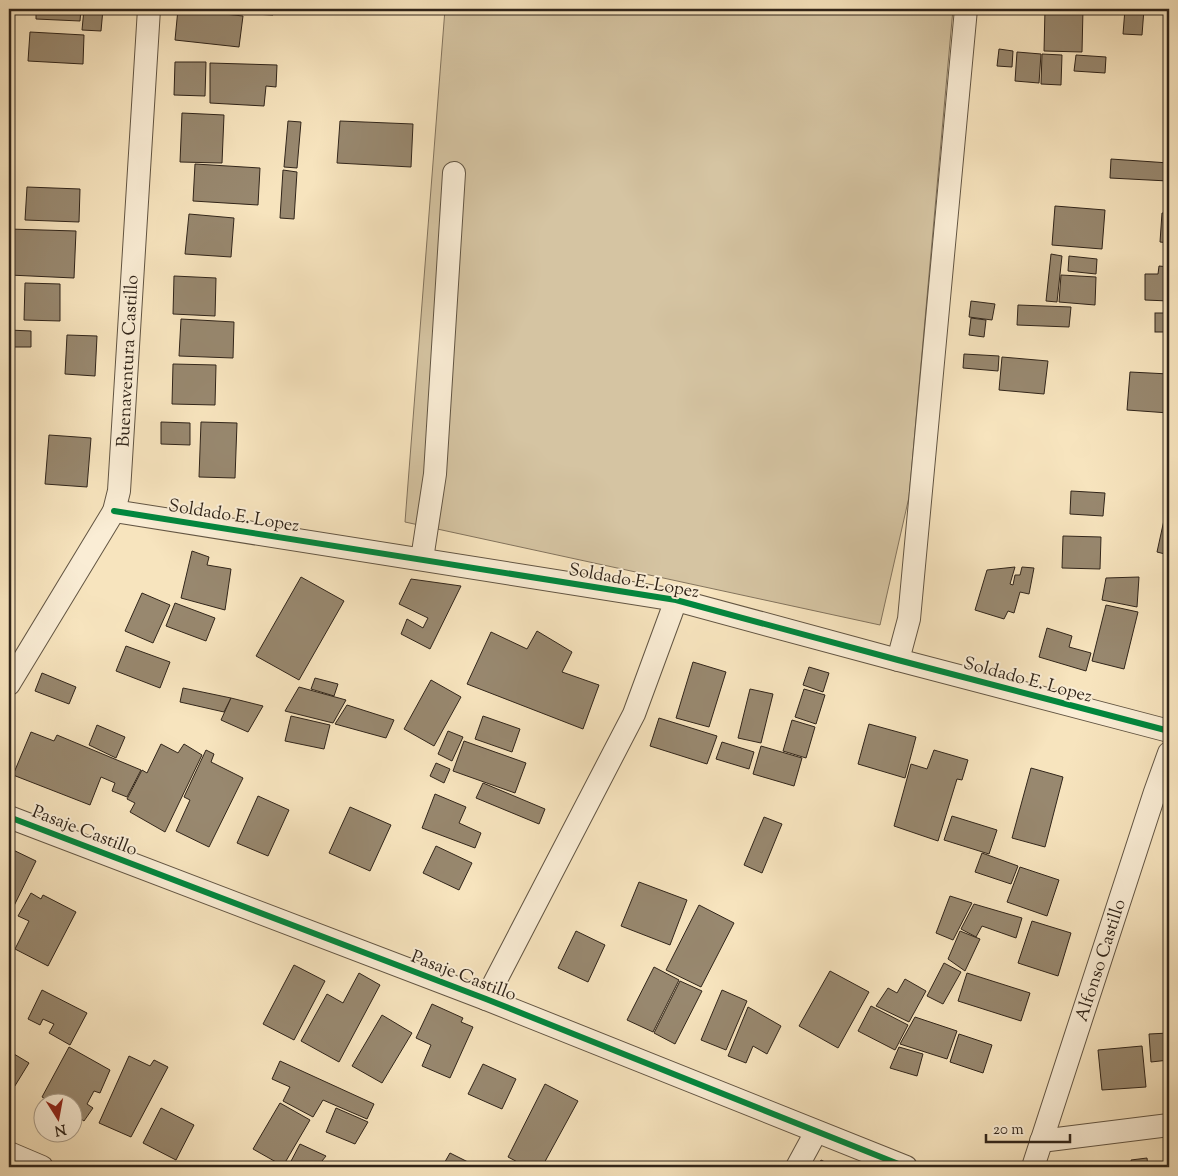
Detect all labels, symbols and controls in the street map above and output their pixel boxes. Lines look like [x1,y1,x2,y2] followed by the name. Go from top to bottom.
[112,274,147,448] street label: Buenaventura Castillo
[166,494,301,540] street label: Soldado E. Lopez
[566,558,701,606] street label: Soldado E. Lopez
[960,651,1095,711] street label: Soldado E. Lopez
[28,800,141,864] street label: Pasaje Castillo
[1070,896,1134,1025] street label: Alfonso Castillo
[407,945,520,1009] street label: Pasaje Castillo
[32,1094,82,1144] north arrow
[986,1111,1069,1143] scale bar
[53,1118,67,1140] text: N
[993,1120,1024,1141] text: 20 m

